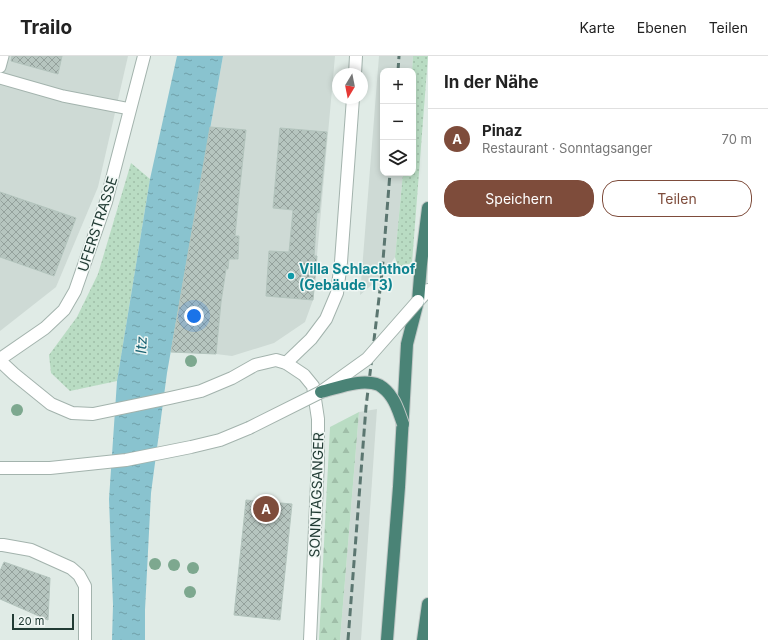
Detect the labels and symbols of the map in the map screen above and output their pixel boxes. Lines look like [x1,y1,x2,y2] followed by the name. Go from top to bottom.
[332,68,368,104] north arrow
[74,174,120,274] street label: UFERSTRASSE
[299,260,416,293] place label: Villa Schlachthof (Gebäude T3)
[286,271,296,281] marker: Villa Schlachthof (Gebäude T3)
[184,306,204,326] your location
[131,336,151,354] water label: Itz
[305,432,327,558] street label: SONNTAGSANGER
[253,494,279,524] pin: A
[12,612,74,631] scale bar

